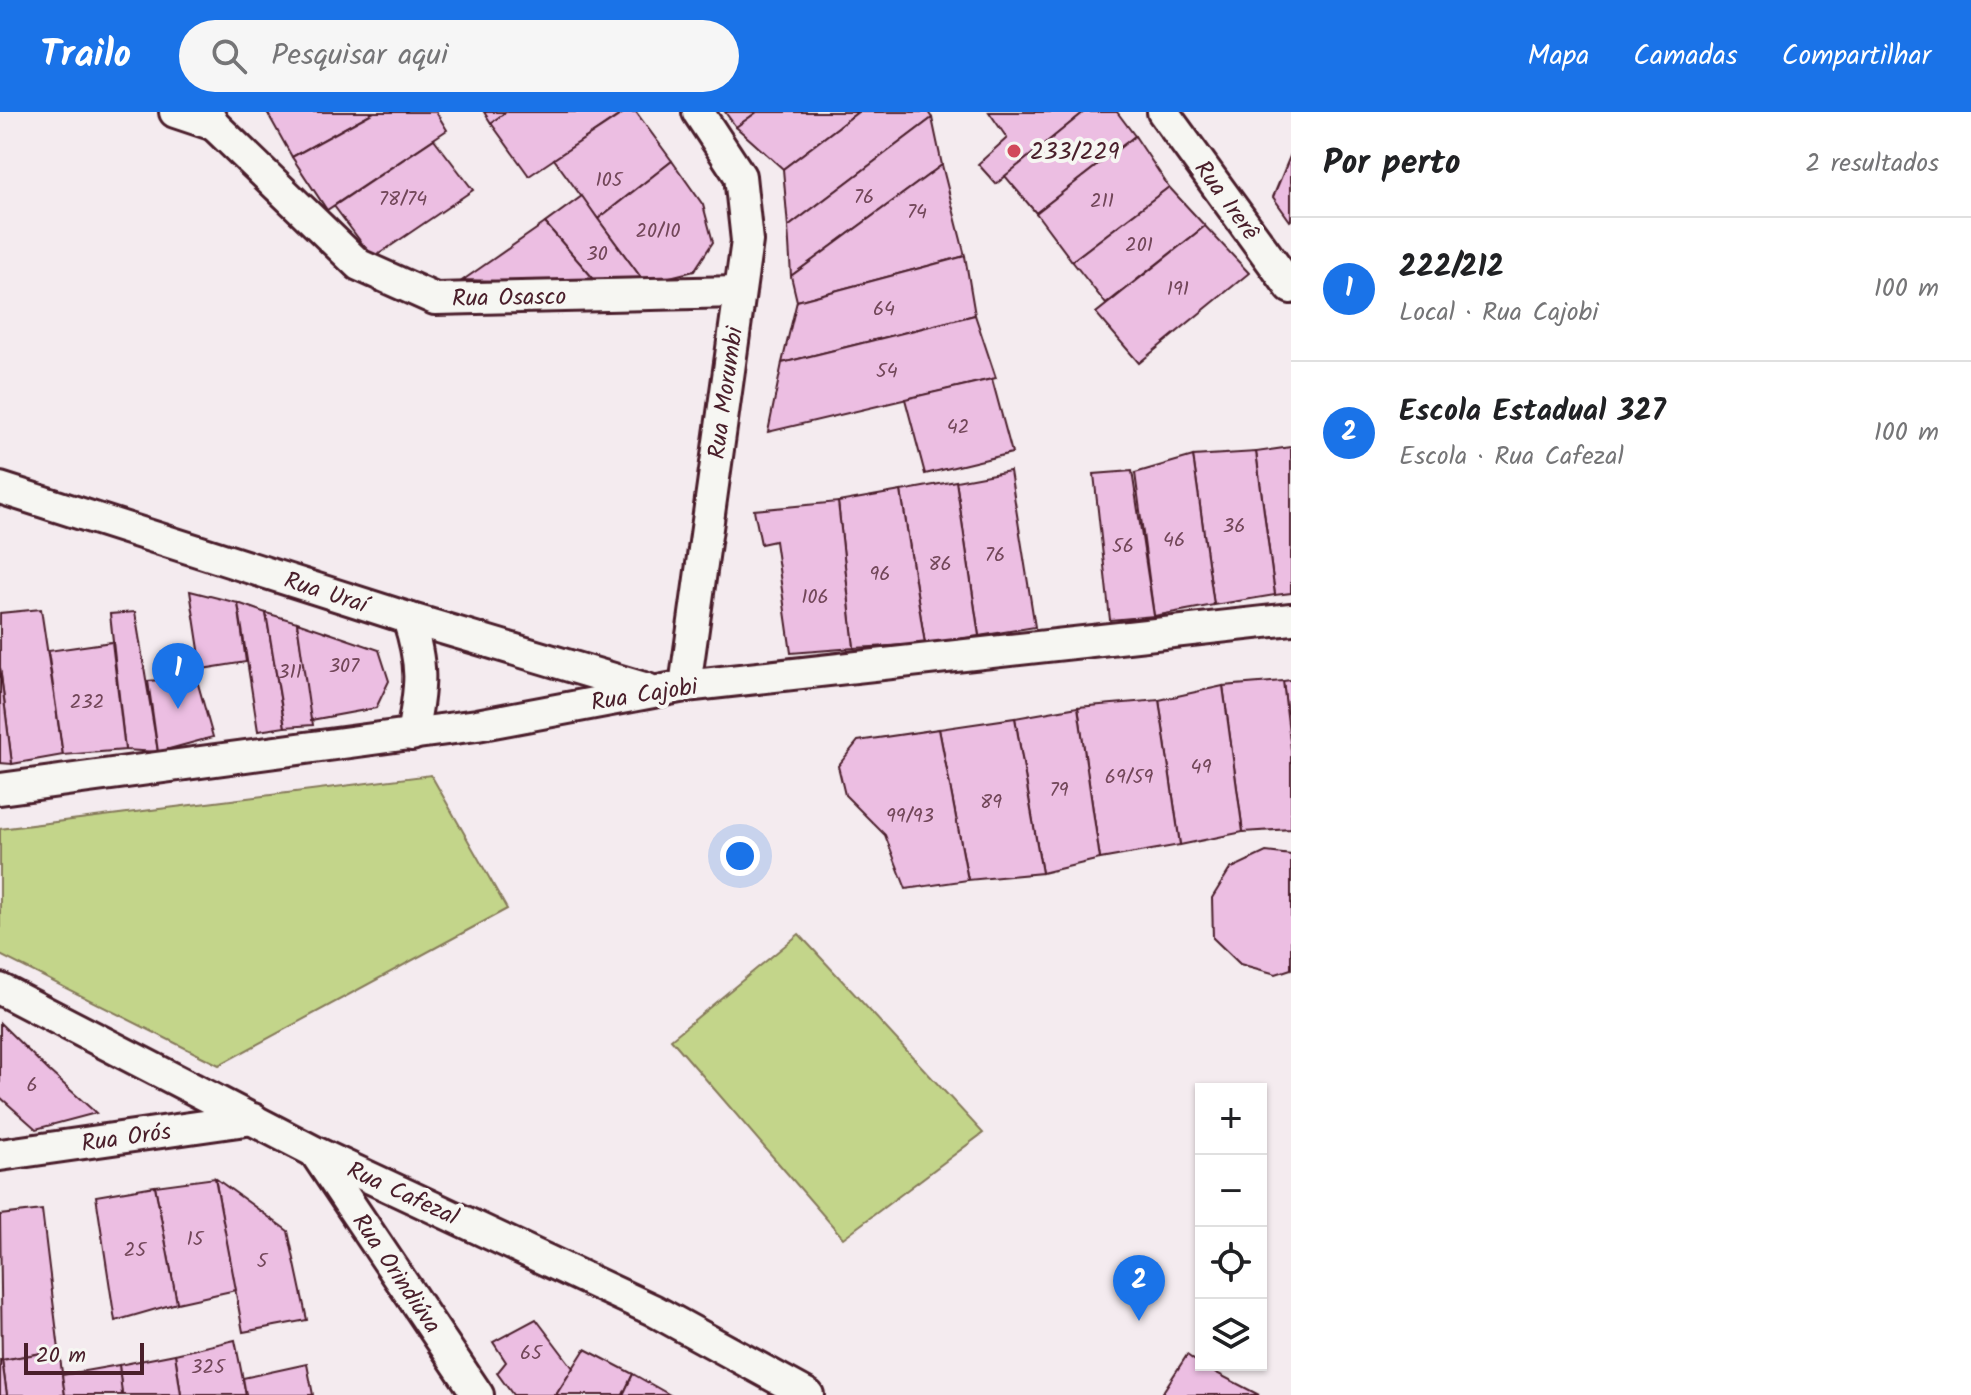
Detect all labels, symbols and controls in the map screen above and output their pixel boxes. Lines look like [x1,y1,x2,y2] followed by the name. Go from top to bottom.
[179,20,739,92] search box
[40,26,131,86] text: Trailo
[271,32,448,80] text: Pesquisar aqui
[207,34,251,78] icon: search
[1528,34,1589,79] text: Mapa
[1633,34,1738,79] text: Camadas
[1782,34,1931,79] text: Compartilhar
[1030,133,1120,172] place label: 233/229
[1323,137,1461,191] text: Por perto
[1005,142,1023,160] marker: 233/229
[1805,143,1939,185] text: 2 resultados
[1183,153,1269,250] street label: Rua Irerê
[595,165,624,197] house number: 105
[854,182,874,214] house number: 76
[379,184,427,216] house number: 78/74
[1090,186,1114,218] house number: 211
[907,197,927,229] house number: 74
[636,216,680,248] house number: 20/10
[1125,230,1153,262] house number: 201
[586,239,608,271] house number: 30
[1399,244,1504,292] text: 222/212
[1345,268,1353,310] text: 1
[1874,268,1939,310] text: 100 m
[1167,274,1189,306] house number: 191
[451,278,567,319] street label: Rua Osasco
[1399,292,1598,334] text: Local · Rua Cajobi
[873,294,895,326] house number: 64
[698,323,755,462] street label: Rua Morumbi
[876,356,898,388] house number: 54
[1399,388,1666,436] text: Escola Estadual 327
[947,412,969,444] house number: 42
[1341,412,1357,454] text: 2
[1874,412,1939,454] text: 100 m
[1399,436,1624,478] text: Escola · Rua Cafezal
[1223,511,1245,543] house number: 36
[1163,525,1185,557] house number: 46
[1112,531,1134,563] house number: 56
[985,540,1005,572] house number: 76
[928,549,952,581] house number: 86
[870,559,890,591] house number: 96
[279,562,375,626] street label: Rua Uraí
[801,582,829,614] house number: 106
[152,643,204,709] pin: 1
[329,651,360,683] house number: 307
[278,657,302,689] house number: 311
[588,668,702,723] street label: Rua Cajobi
[70,687,104,719] house number: 232
[1191,752,1212,784] house number: 49
[1105,762,1153,794] house number: 69/59
[1050,775,1069,807] house number: 79
[980,787,1002,819] house number: 89
[886,801,934,833] house number: 99/93
[720,836,760,876] your location
[26,1070,38,1102] house number: 6
[1195,1083,1267,1371] map controls
[1195,1083,1267,1155] button: +
[79,1113,174,1164] street label: Rua Orós
[340,1151,465,1237] street label: Rua Cafezal
[1195,1155,1267,1227] button: −
[341,1206,451,1342] street label: Rua Orindiúva
[186,1224,205,1256] house number: 15
[1195,1227,1267,1299] button: locate
[124,1235,147,1267] house number: 25
[257,1246,269,1278] house number: 5
[1113,1255,1165,1321] pin: 2
[1195,1299,1267,1371] button: layers
[520,1338,543,1370] house number: 65
[24,1339,144,1375] scale bar
[36,1339,86,1374] text: 20 m
[191,1352,226,1384] house number: 325

